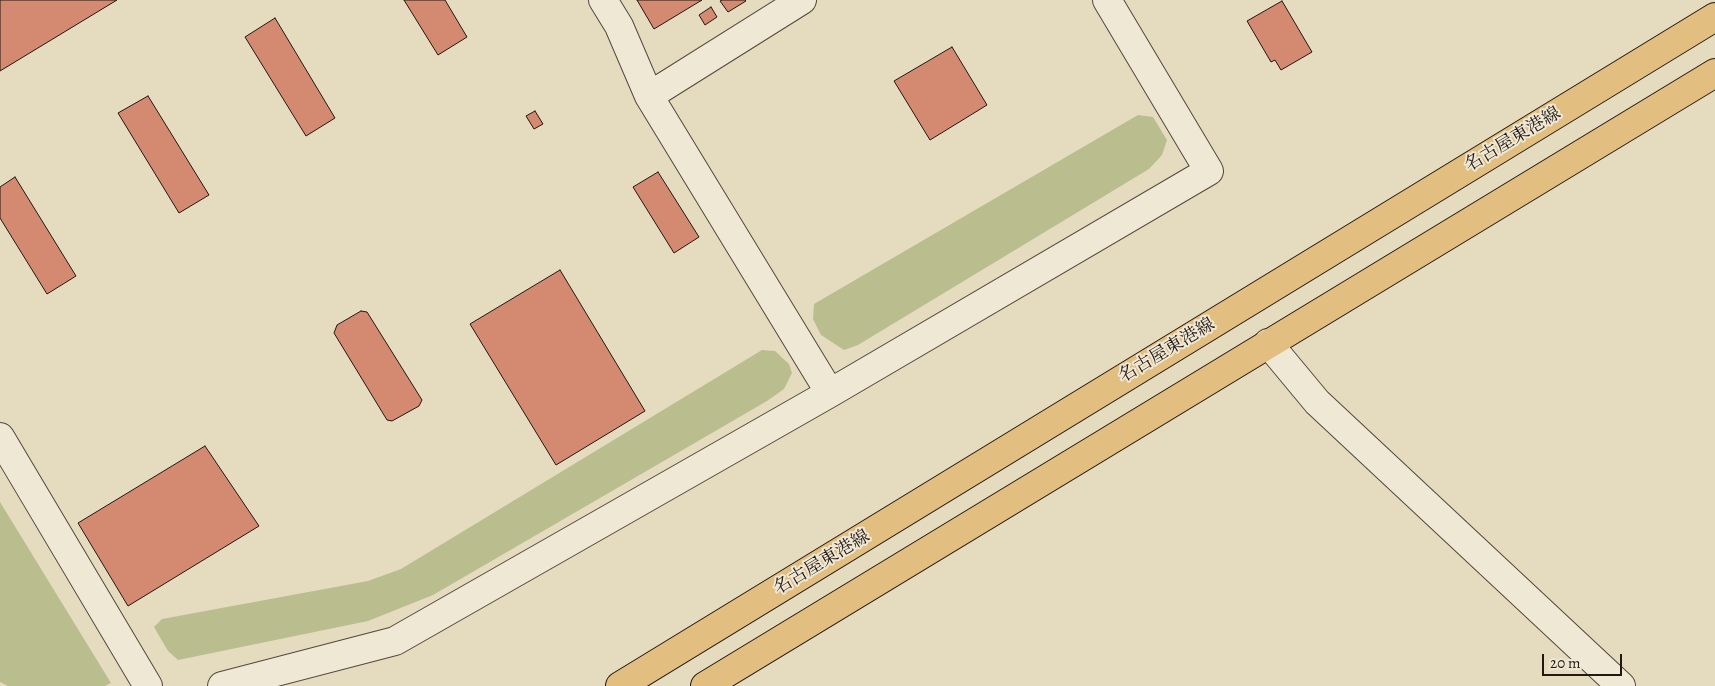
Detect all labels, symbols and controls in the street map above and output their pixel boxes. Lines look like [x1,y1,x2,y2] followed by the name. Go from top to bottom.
[1461,103,1565,177] street label: 名古屋東港線
[1115,314,1219,388] street label: 名古屋東港線
[770,526,874,600] street label: 名古屋東港線
[1545,644,1625,676] scale bar
[1550,653,1581,673] text: 20 m

